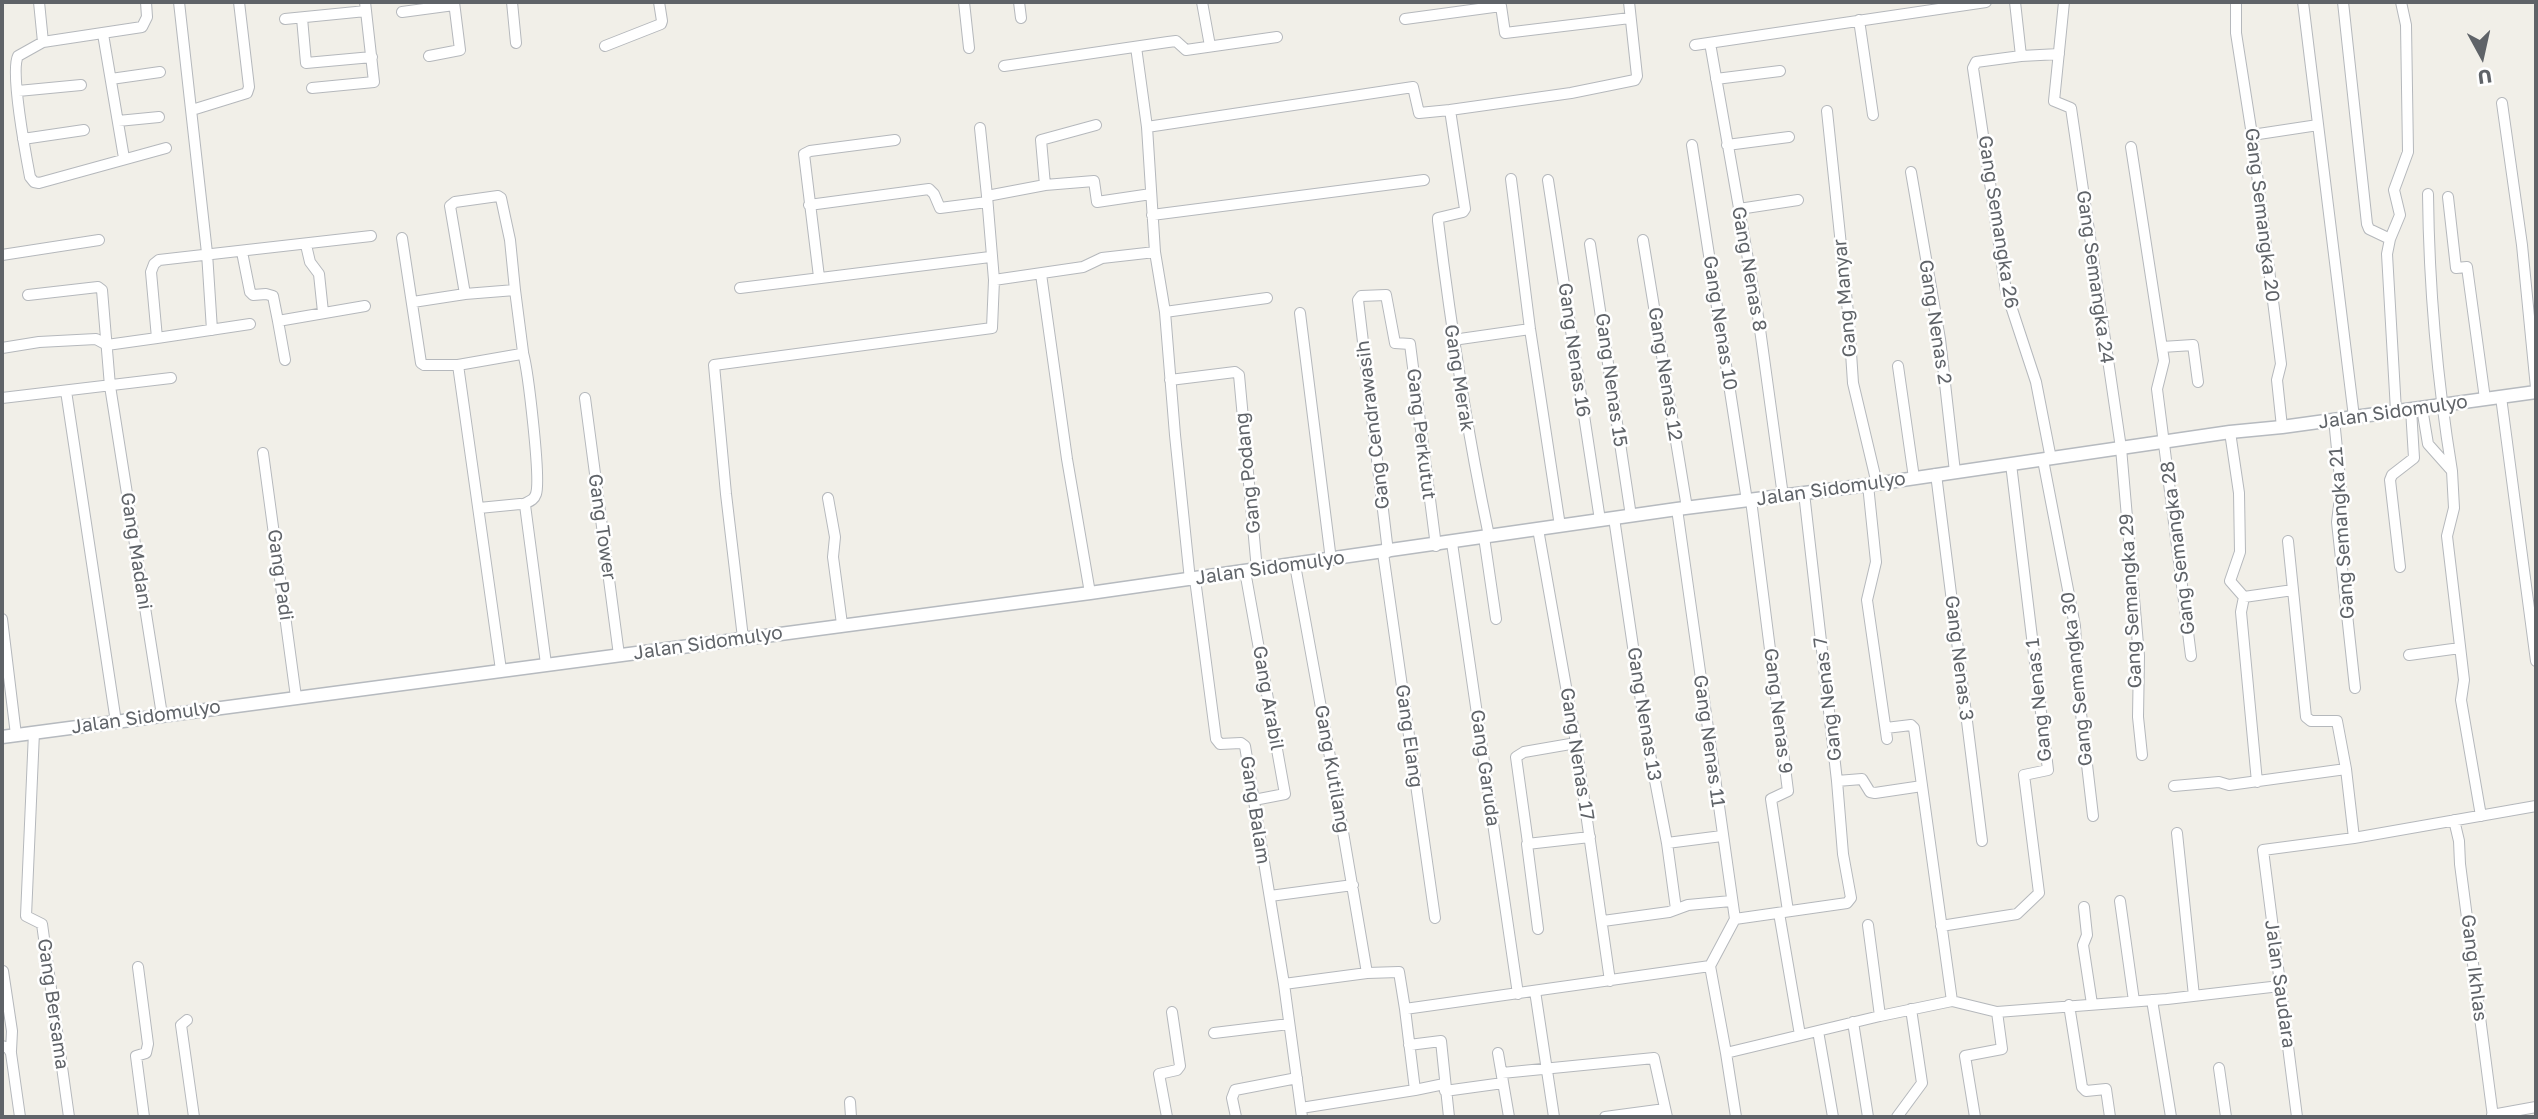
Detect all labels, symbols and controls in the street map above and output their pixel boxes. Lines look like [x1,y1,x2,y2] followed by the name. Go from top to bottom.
[2447,21,2517,91] north arrow
[2477,65,2493,90] text: U
[2240,127,2284,303] street label: Gang Semangka 20
[1973,134,2023,310] street label: Gang Semangka 26
[2072,189,2118,365] street label: Gang Semangka 24
[1727,205,1771,333] street label: Gang Nenas 8
[1828,238,1862,358] street label: Gang Manyar
[1698,254,1742,392] street label: Gang Nenas 10
[1914,258,1956,386] street label: Gang Nenas 2
[1553,281,1595,419] street label: Gang Nenas 16
[1643,305,1687,443] street label: Gang Nenas 12
[1590,311,1632,449] street label: Gang Nenas 15
[1439,323,1479,433] street label: Gang Merak
[1351,339,1395,511] street label: Gang Cendrawasih
[1402,367,1440,501] street label: Gang Perkutut
[2317,390,2469,434] street label: Jalan Sidomulyo
[1230,411,1266,535] street label: Gang Podang
[2325,446,2359,620] street label: Gang Semangka 21
[2156,460,2200,636] street label: Gang Semangka 28
[1755,467,1907,511] street label: Jalan Sidomulyo
[583,472,621,582] street label: Gang Tower
[115,491,157,611] street label: Gang Madani
[2115,513,2147,689] street label: Gang Semangka 29
[262,528,298,622] street label: Gang Padi
[1194,546,1346,590] street label: Jalan Sidomulyo
[2057,591,2097,767] street label: Gang Semangka 30
[1940,594,1978,722] street label: Gang Nenas 3
[632,621,784,665] street label: Jalan Sidomulyo
[1809,636,1847,762] street label: Gang Nenas 7
[2021,637,2057,763] street label: Gang Nenas 1
[1248,644,1288,752] street label: Gang Arabil
[1622,645,1666,783] street label: Gang Nenas 13
[1759,647,1797,775] street label: Gang Nenas 9
[1688,673,1730,809] street label: Gang Nenas 11
[1390,683,1428,789] street label: Gang Elang
[1555,686,1599,822] street label: Gang Nenas 17
[70,695,222,739] street label: Jalan Sidomulyo
[1310,703,1354,835] street label: Gang Kutilang
[1466,708,1504,828] street label: Gang Garuda
[1235,754,1275,866] street label: Gang Balam
[2456,913,2492,1023] street label: Gang Ikhlas
[2260,918,2300,1050] street label: Jalan Saudara
[33,937,73,1071] street label: Gang Bersama

